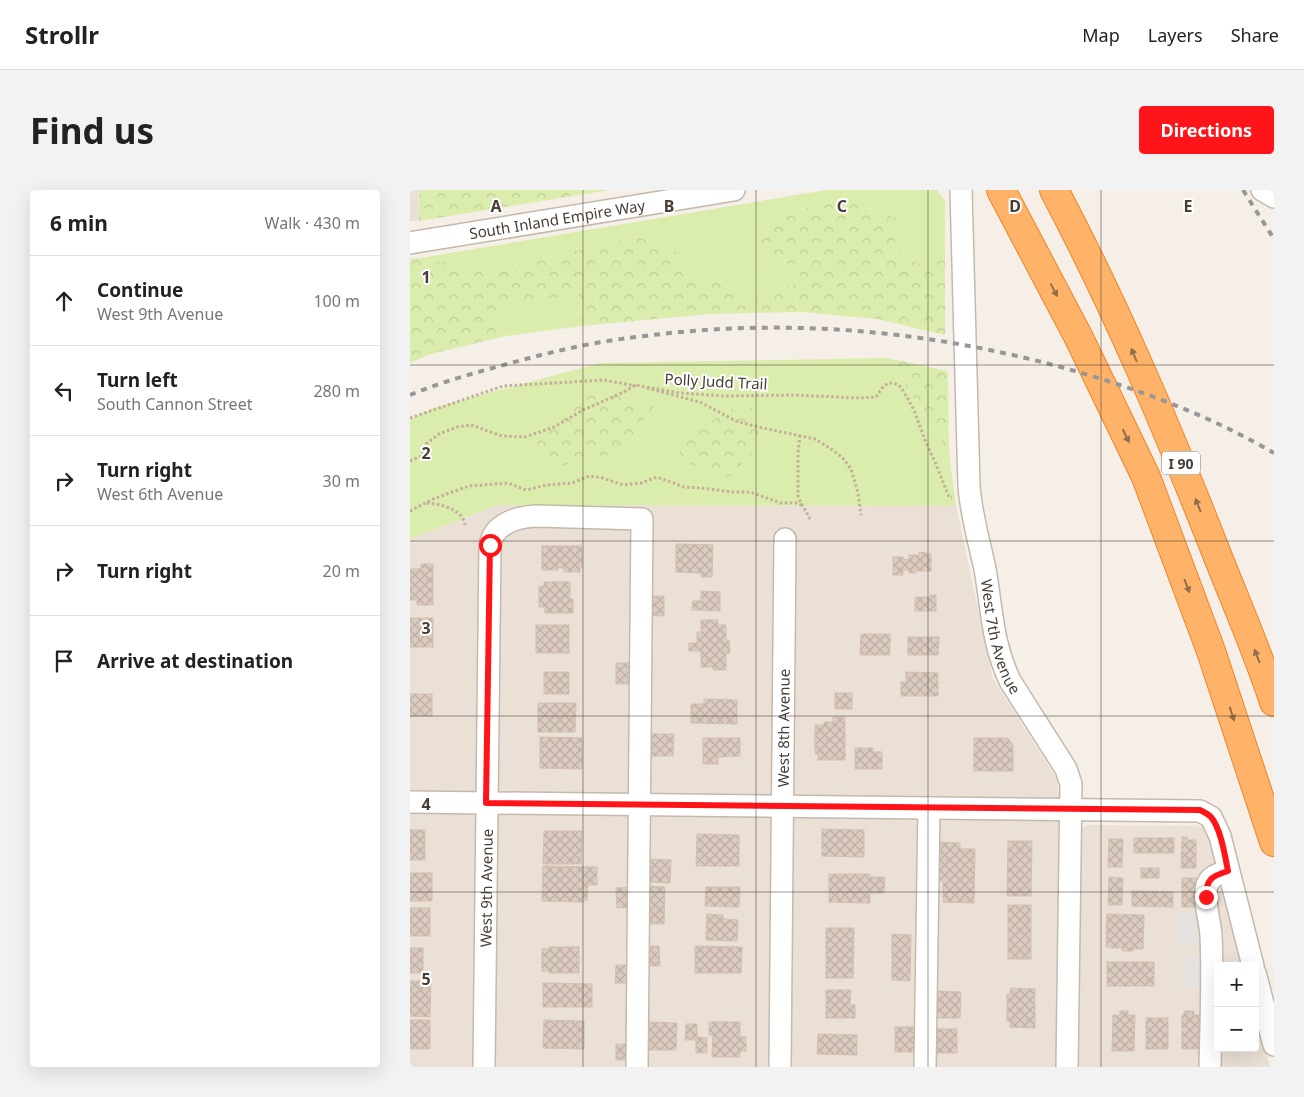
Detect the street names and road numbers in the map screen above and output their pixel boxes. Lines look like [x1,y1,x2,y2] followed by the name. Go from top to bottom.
[468,195,647,243] street label: South Inland Empire Way
[664,368,768,394] street label: Polly Judd Trail
[1162,452,1200,474] road number: I 90
[977,578,1026,698] street label: West 7th Avenue
[773,669,794,787] street label: West 8th Avenue
[475,829,497,947] street label: West 9th Avenue

